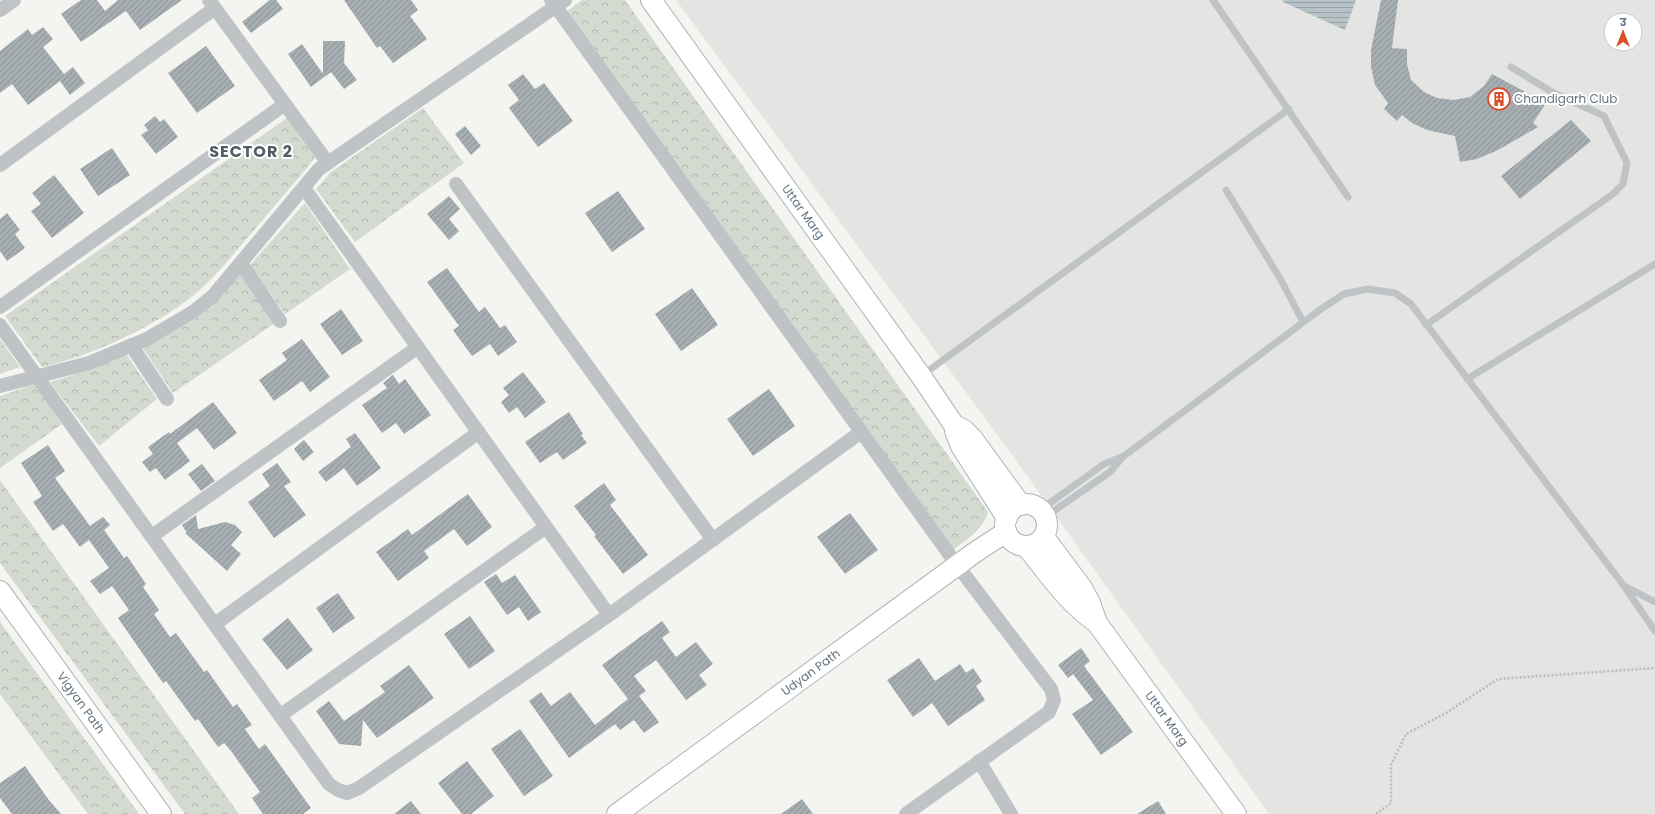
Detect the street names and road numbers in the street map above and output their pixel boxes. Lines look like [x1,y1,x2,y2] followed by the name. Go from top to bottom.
[778,181,829,243] street label: Uttar Marg
[778,645,843,699] street label: Udyan Path
[53,668,109,737] street label: Vigyan Path
[1141,688,1193,749] street label: Uttar Marg

